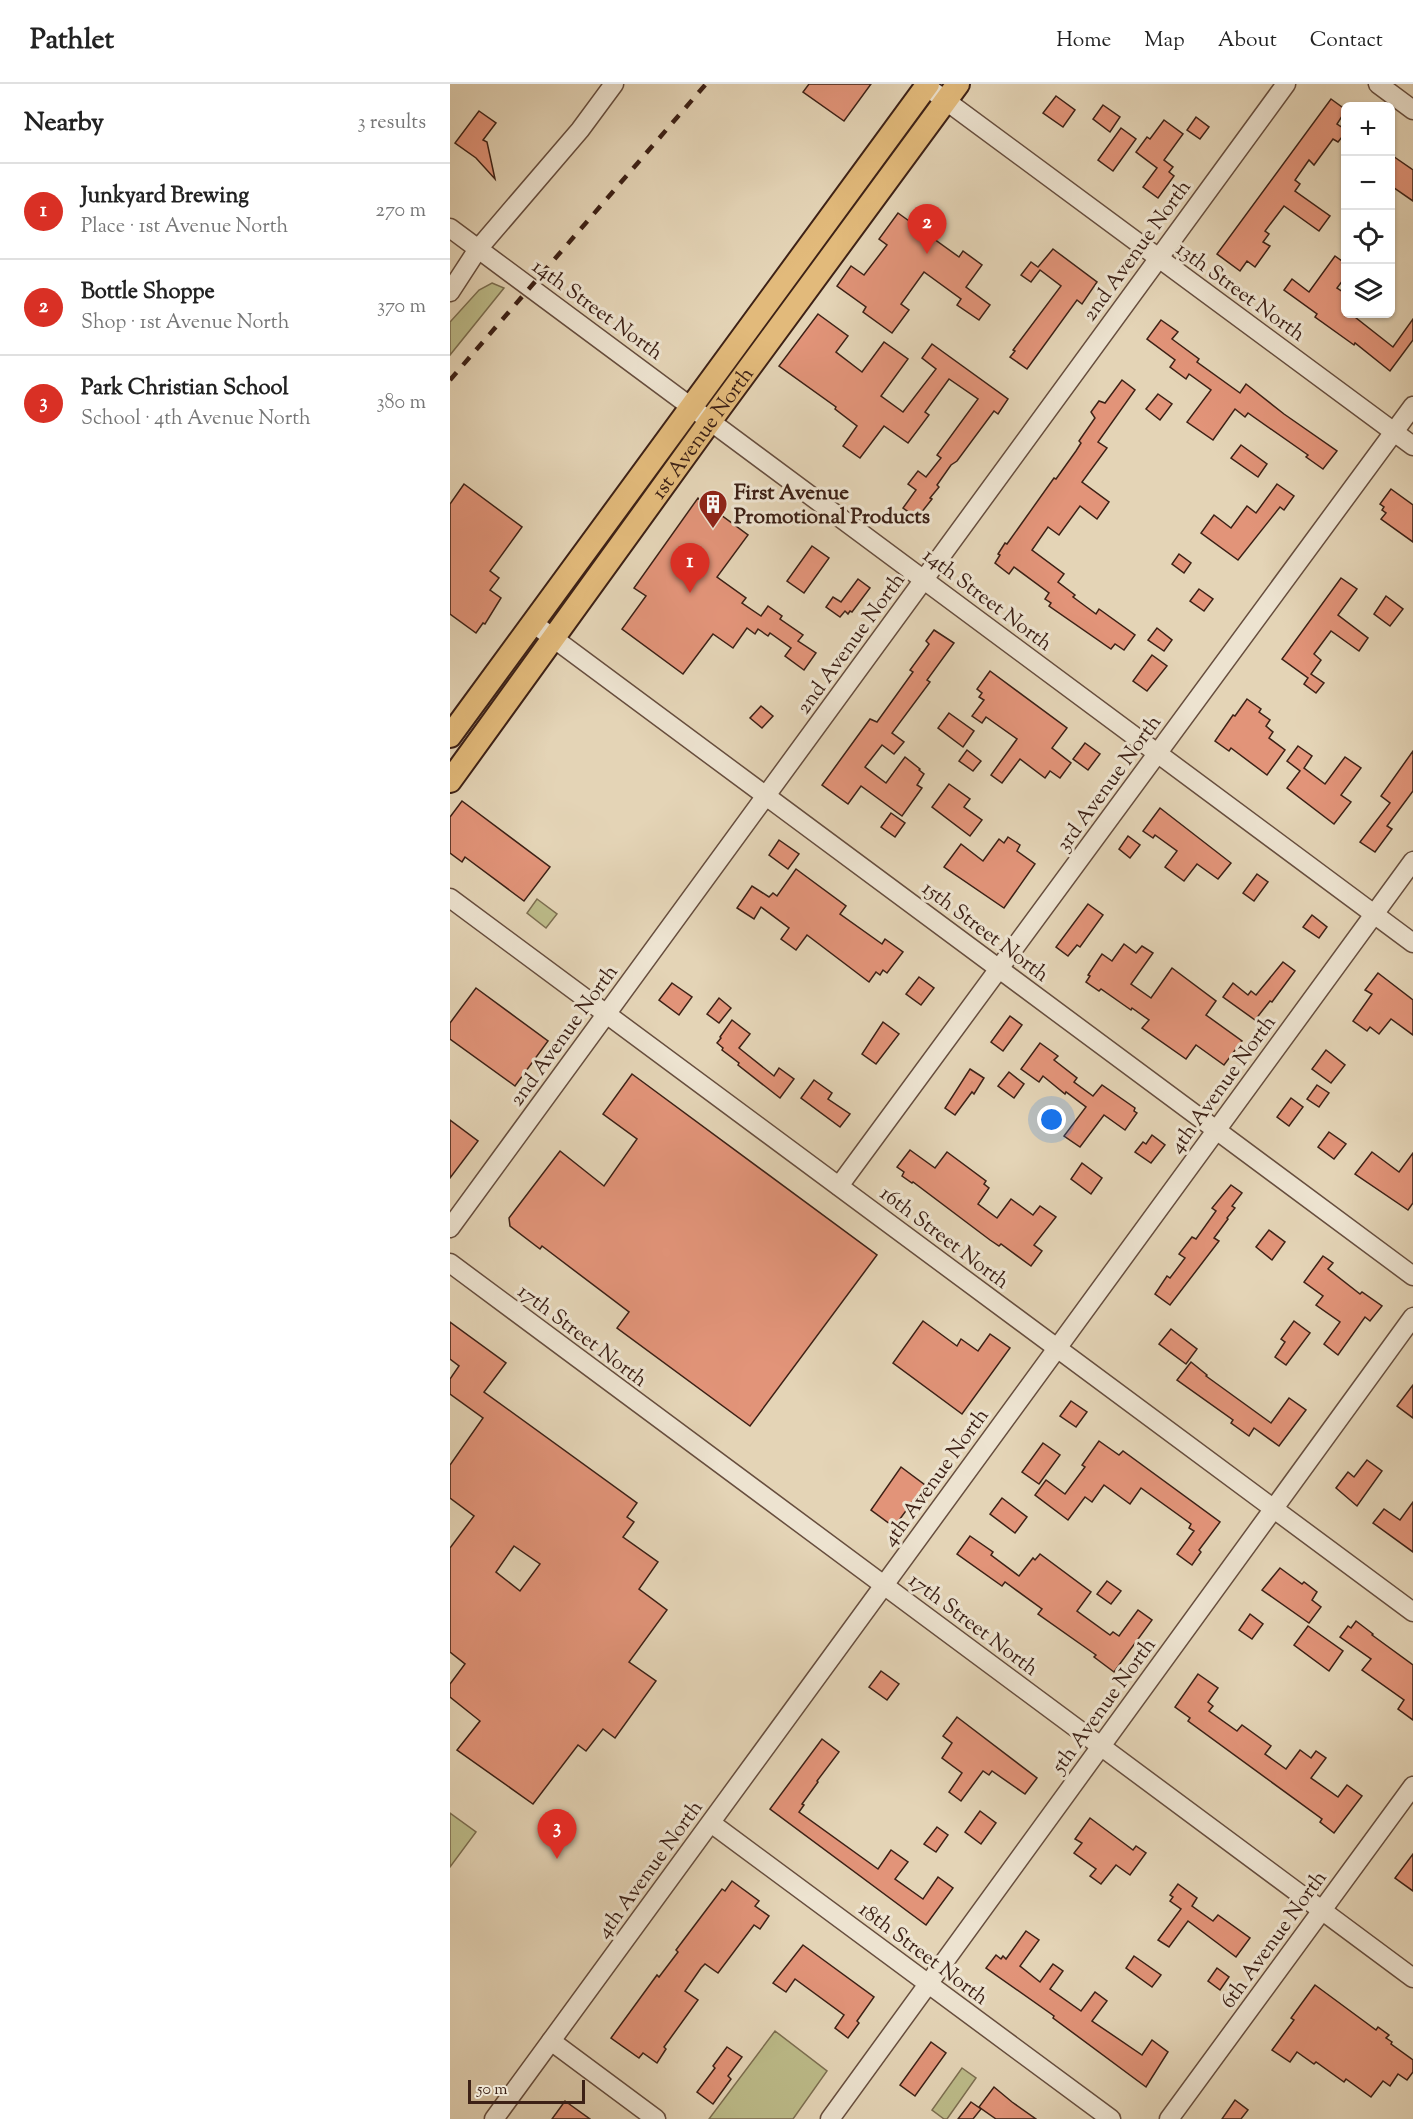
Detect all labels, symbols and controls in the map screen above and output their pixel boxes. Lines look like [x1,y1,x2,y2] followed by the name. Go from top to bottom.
[30,21,114,61] text: Pathlet
[1056,26,1111,56] text: Home
[1144,26,1185,56] text: Map
[1218,26,1277,56] text: About
[1310,26,1383,56] text: Contact
[1341,102,1395,318] map controls
[1341,102,1395,156] button: +
[24,105,104,142] text: Nearby
[357,109,426,138] text: 3 results
[1341,156,1395,210] button: −
[1076,174,1199,328] street label: 2nd Avenue North
[81,181,249,213] text: Junkyard Brewing
[40,197,47,226] text: 1
[376,197,426,226] text: 270 m
[908,204,946,254] pin: 2
[1341,210,1395,264] button: locate
[81,213,288,242] text: Place · 1st Avenue North
[1169,235,1311,350] street label: 13th Street North
[525,253,669,368] street label: 14th Street North
[1341,264,1395,318] button: layers
[81,277,215,309] text: Bottle Shoppe
[39,293,48,322] text: 2
[377,293,426,322] text: 370 m
[81,309,289,338] text: Shop · 1st Avenue North
[645,361,762,506] street label: 1st Avenue North
[81,373,289,405] text: Park Christian School
[39,389,48,418] text: 3
[377,389,426,418] text: 380 m
[81,405,311,434] text: School · 4th Avenue North
[734,479,930,533] place label: First Avenue Promotional Products
[697,488,729,530] building icon: First Avenue Promotional Products
[916,542,1058,659] street label: 14th Street North
[670,544,710,593] pin: 1
[790,567,913,721] street label: 2nd Avenue North
[1050,710,1170,859] street label: 3rd Avenue North
[915,875,1055,990] street label: 15th Street North
[503,959,626,1113] street label: 2nd Avenue North
[1163,1010,1284,1160] street label: 4th Avenue North
[1037,1105,1066,1134] your location
[873,1180,1015,1297] street label: 16th Street North
[511,1278,653,1395] street label: 17th Street North
[876,1403,997,1553] street label: 4th Avenue North
[902,1567,1044,1684] street label: 17th Street North
[1045,1632,1164,1781] street label: 5th Avenue North
[590,1795,711,1945] street label: 4th Avenue North
[538,1810,576,1859] pin: 3
[1214,1865,1335,2015] street label: 6th Avenue North
[852,1896,994,2013] street label: 18th Street North
[468,2077,585,2104] scale bar
[477,2079,508,2102] text: 50 m

